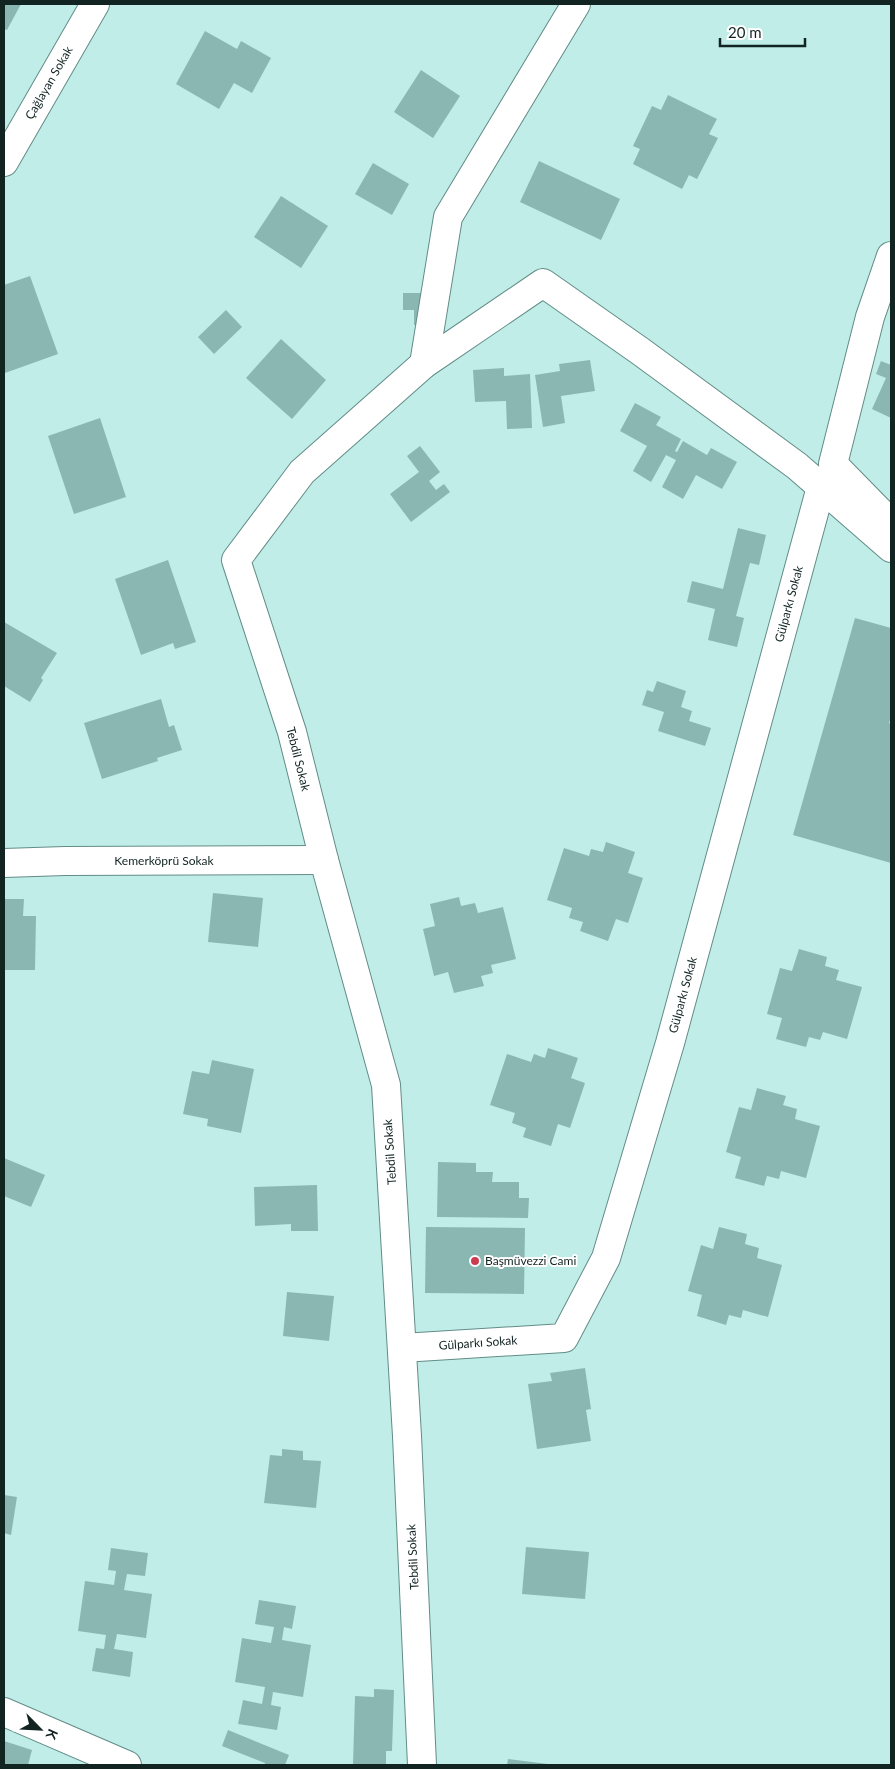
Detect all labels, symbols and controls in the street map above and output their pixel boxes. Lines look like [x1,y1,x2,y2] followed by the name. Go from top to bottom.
[720,15,805,47] scale bar
[728,23,762,41] text: 20 m
[22,43,76,122] street label: Çağlayan Sokak
[771,563,806,644] street label: Gülparkı Sokak
[283,725,314,793] street label: Tebdil Sokak
[114,853,215,868] street label: Kemerköprü Sokak
[665,954,700,1035] street label: Gülparkı Sokak
[380,1118,399,1185] street label: Tebdil Sokak
[485,1253,576,1268] place label: Başmüvezzi Cami
[469,1255,481,1267] marker: Başmüvezzi Cami
[438,1332,519,1353] street label: Gülparkı Sokak
[403,1523,422,1590] street label: Tebdil Sokak
[15,1704,65,1754] north arrow
[42,1727,62,1743] text: K

